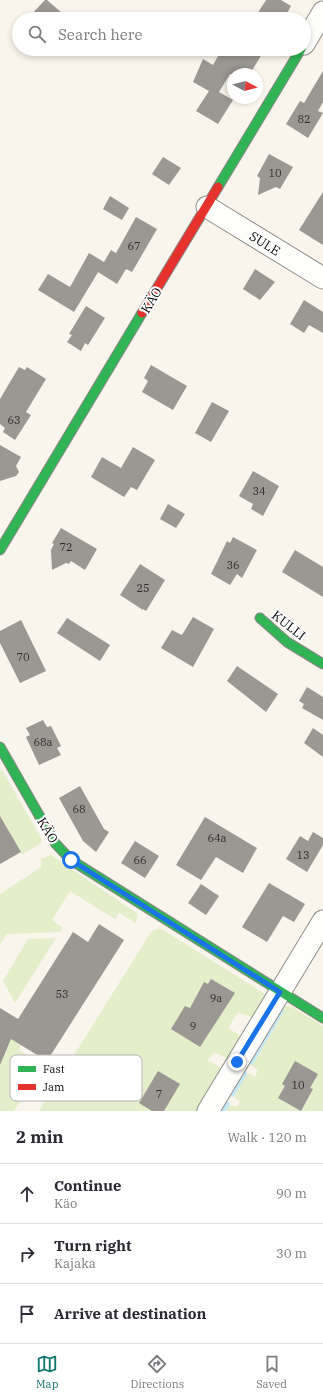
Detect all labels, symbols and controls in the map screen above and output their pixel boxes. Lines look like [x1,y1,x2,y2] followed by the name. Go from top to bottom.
[12,12,311,56] search box
[26,23,48,45] icon: search
[58,25,143,44] text: Search here
[227,68,263,104] north arrow
[297,112,311,126] house number: 82
[268,166,282,180] house number: 10
[246,227,283,259] street label: SULE
[127,239,141,253] house number: 67
[137,284,166,316] street label: KÄO
[7,413,21,427] house number: 63
[252,484,266,498] house number: 34
[59,540,73,554] house number: 72
[226,558,240,572] house number: 36
[136,581,150,595] house number: 25
[268,607,309,644] street label: KULLI
[16,650,30,664] house number: 70
[33,735,53,749] house number: 68a
[72,802,86,816] house number: 68
[33,814,62,846] street label: KÄO
[207,831,227,845] house number: 64a
[296,848,310,862] house number: 13
[62,851,80,869] route start
[133,853,147,867] house number: 66
[55,987,69,1001] house number: 53
[210,991,222,1005] house number: 9a
[190,1019,196,1033] house number: 9
[228,1053,246,1071] route end
[10,1055,142,1101] legend
[43,1062,65,1076] text: Fast
[291,1078,305,1092] house number: 10
[43,1080,65,1094] text: Jam
[156,1087,162,1101] house number: 7
[16,1126,64,1148] text: 2 min
[228,1129,307,1146] text: Walk · 120 m
[54,1176,121,1195] text: Continue
[16,1183,38,1205] icon: ahead
[276,1185,307,1202] text: 90 m
[54,1195,77,1212] text: Käo
[54,1236,132,1255] text: Turn right
[16,1243,38,1265] icon: right
[276,1245,307,1262] text: 30 m
[54,1255,96,1272] text: Kajaka
[16,1303,38,1325] icon: arrive
[54,1304,206,1323] text: Arrive at destination
[36,1353,58,1391] tab: Map
[130,1353,184,1391] tab: Directions
[256,1353,287,1391] tab: Saved

